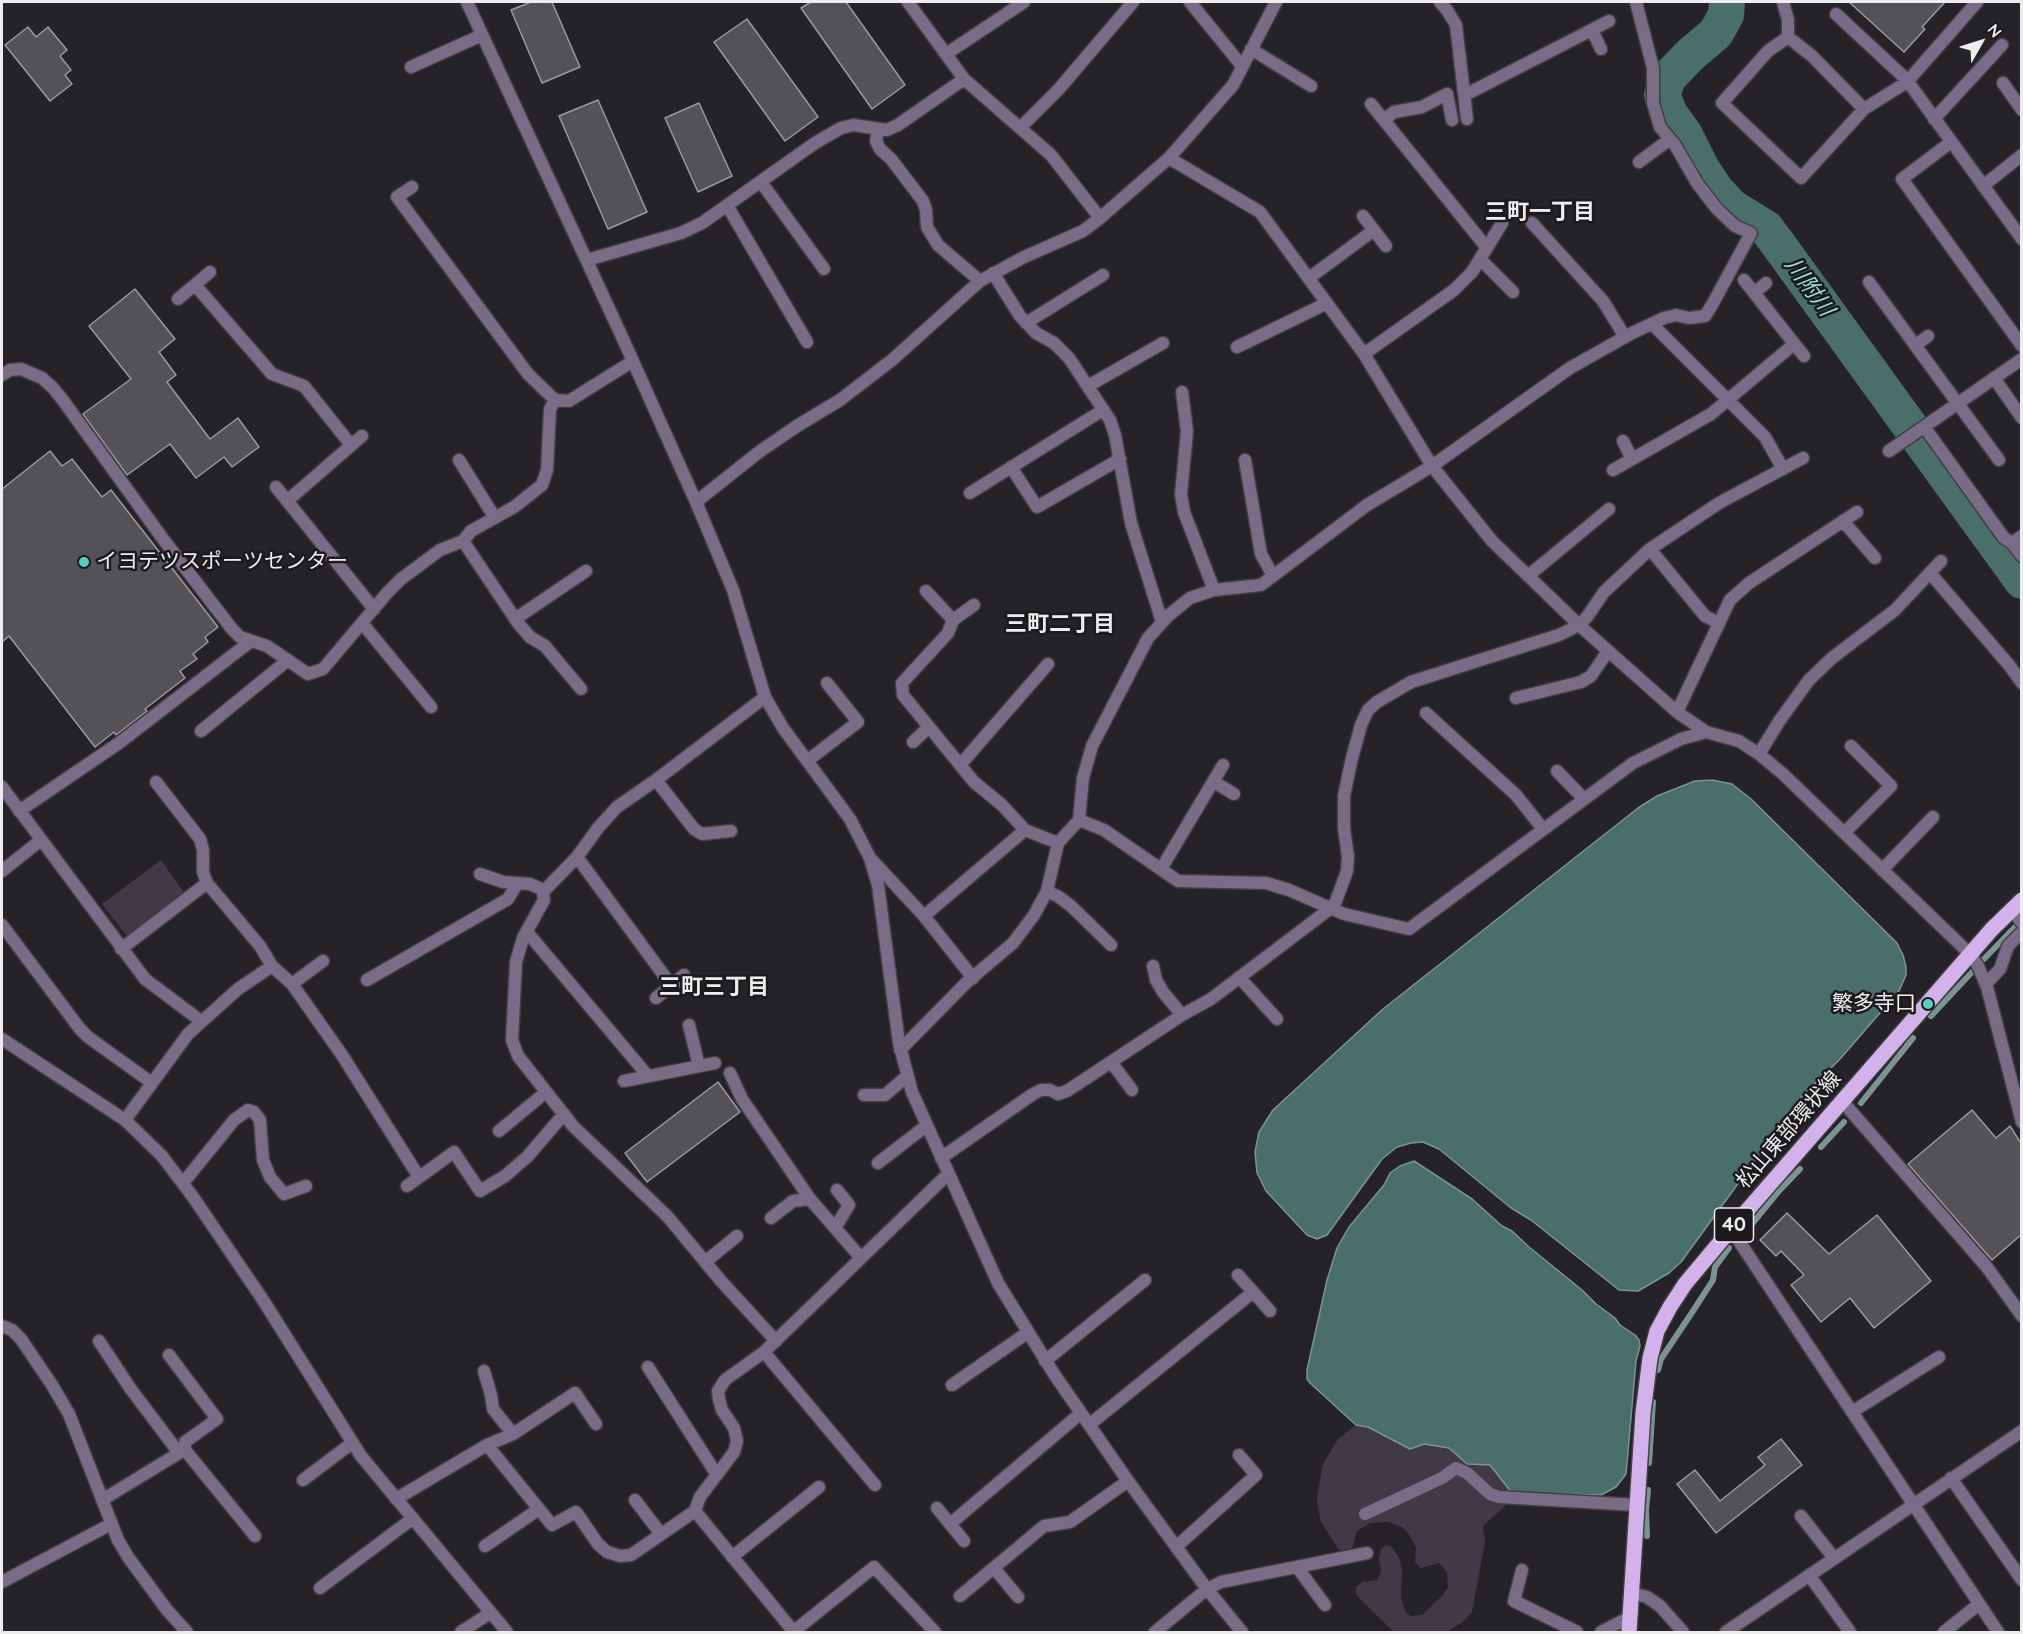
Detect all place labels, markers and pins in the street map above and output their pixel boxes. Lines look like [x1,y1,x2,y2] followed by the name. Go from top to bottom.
[96,549,348,575] place label: イヨテツスポーツセンター
[77,555,91,569] marker: イヨテツスポーツセンター
[1832,991,1916,1017] place label: 繁多寺口
[1921,997,1935,1011] marker: 繁多寺口

